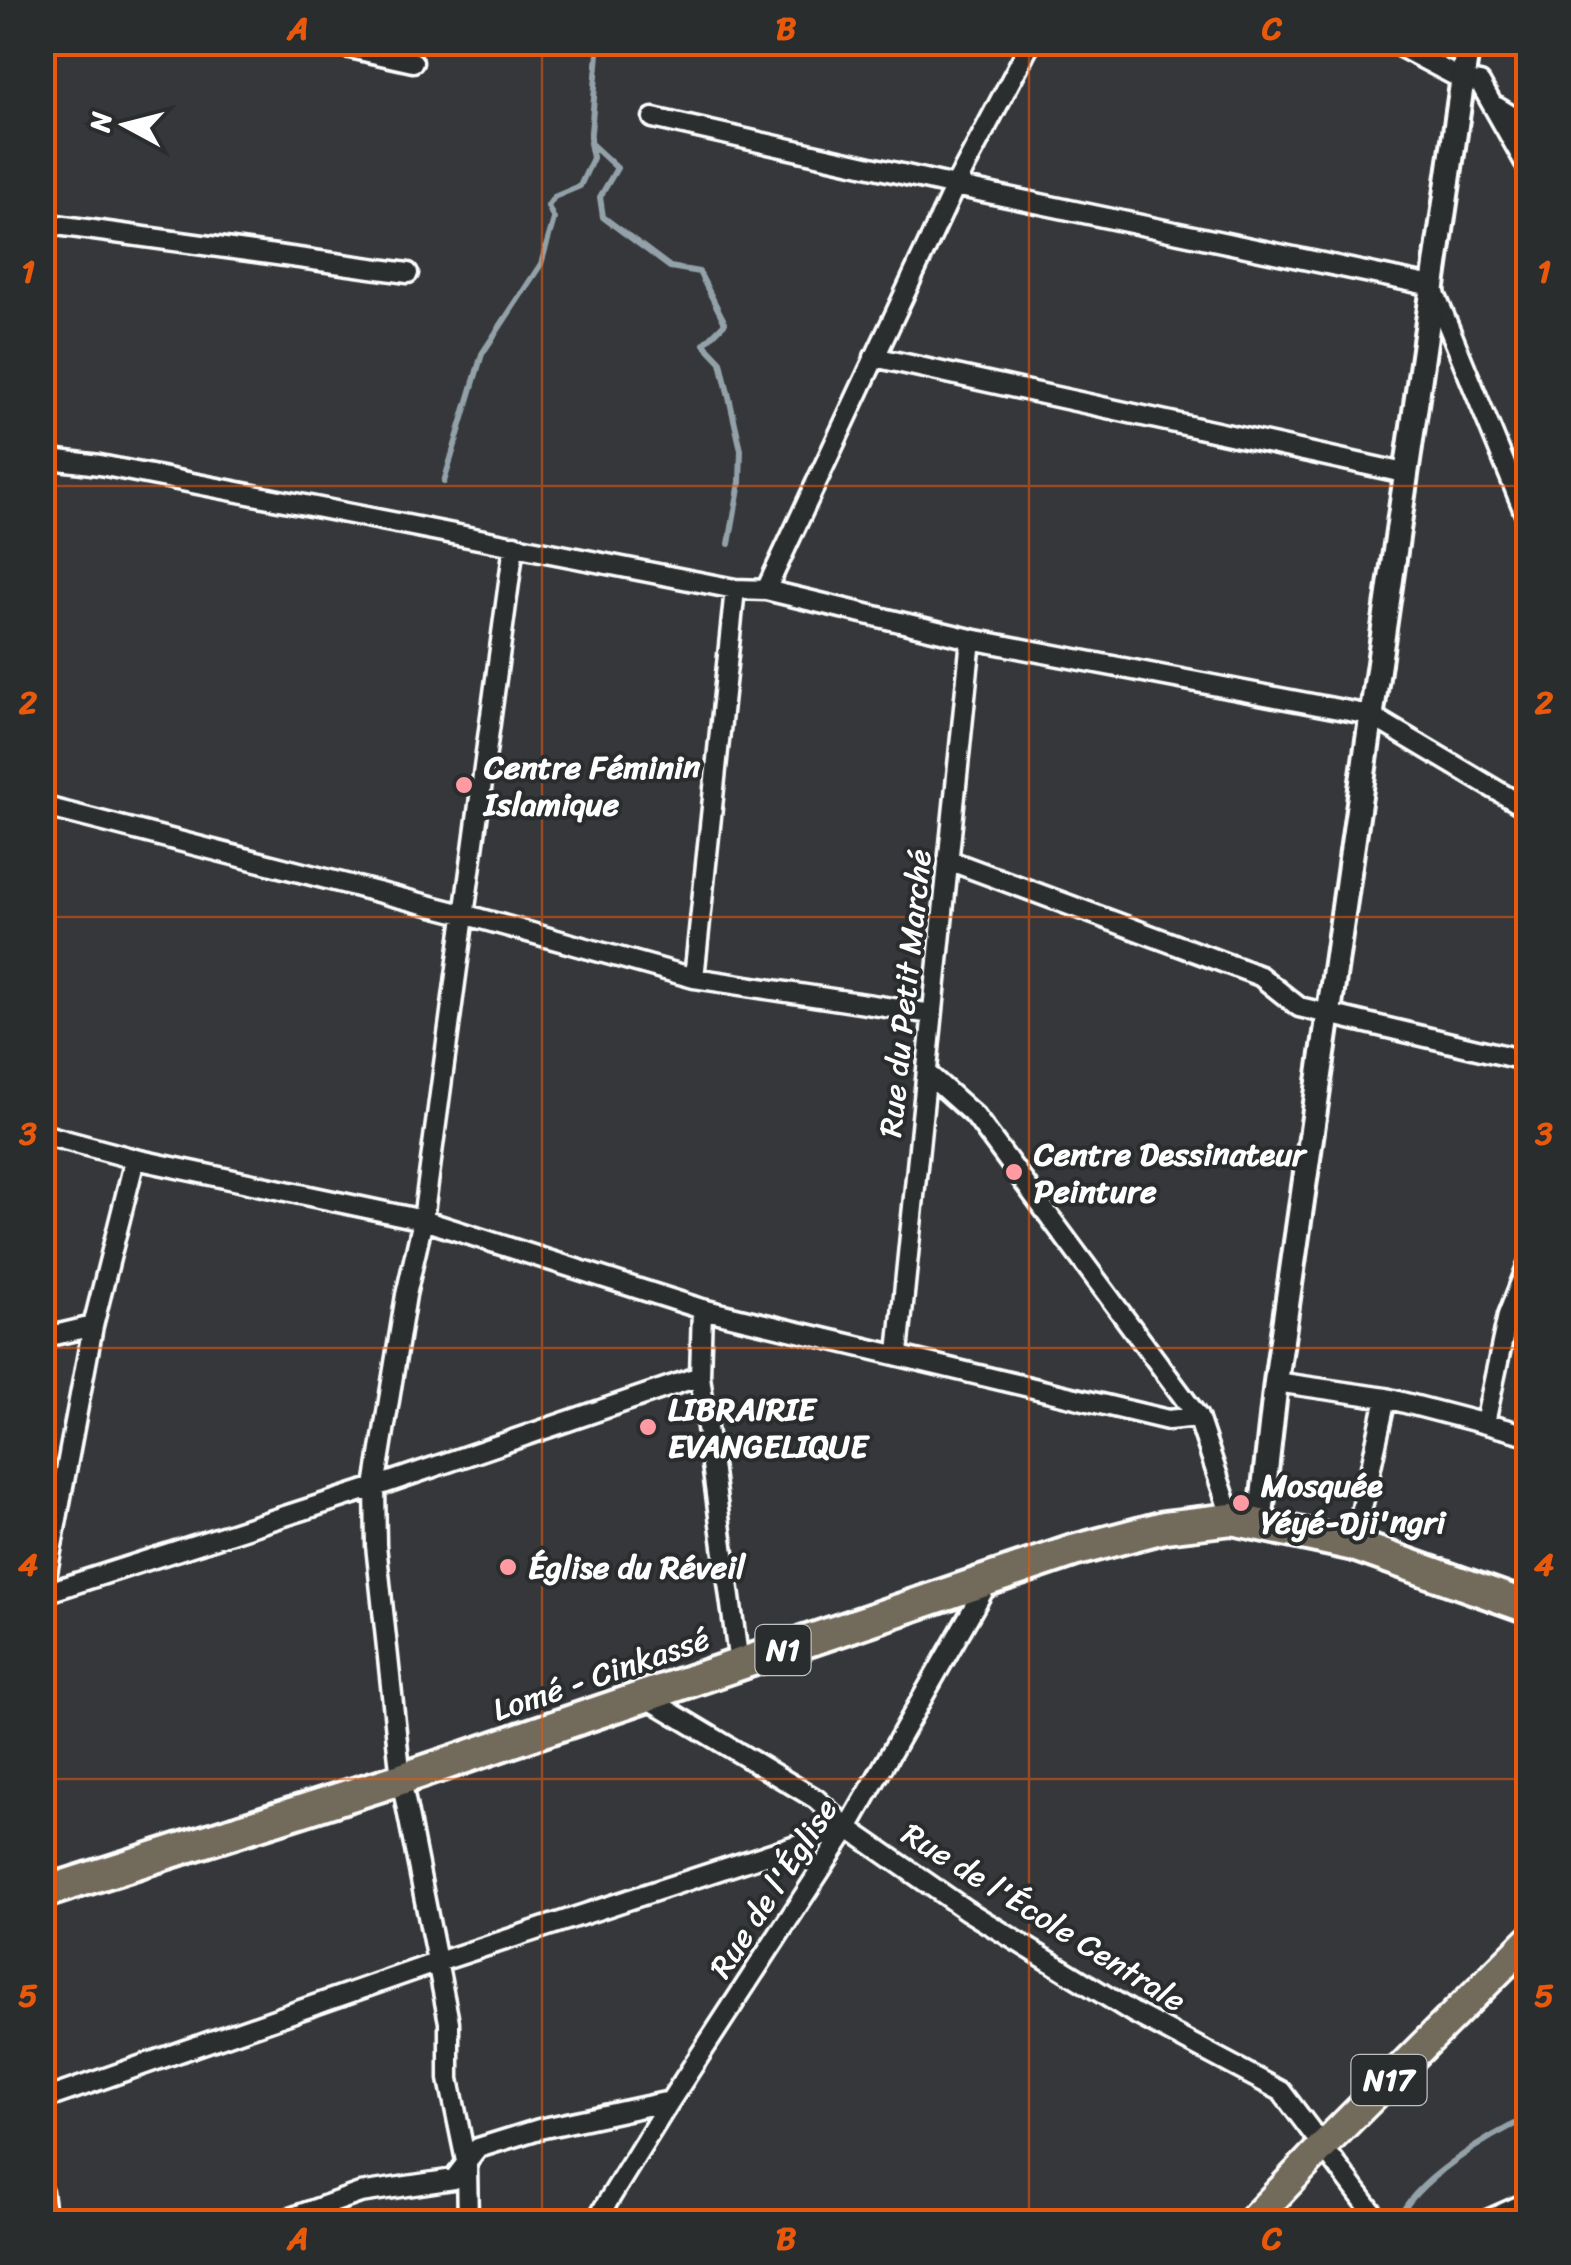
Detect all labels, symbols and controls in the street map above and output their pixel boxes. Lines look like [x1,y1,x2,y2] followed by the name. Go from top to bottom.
[286,0,309,57] text: A
[776,0,796,57] text: B
[1261,0,1283,57] text: C
[75,75,175,175] north arrow
[75,109,126,136] text: N
[21,243,35,300] text: 1
[1537,243,1551,300] text: 1
[19,674,38,731] text: 2
[1535,674,1554,731] text: 2
[482,739,701,833] place label: Centre Féminin Islamique
[453,774,475,796] marker: Centre Féminin Islamique
[862,846,949,1140] street label: Rue du Petit Marché
[18,1105,37,1162] text: 3
[1534,1105,1553,1162] text: 3
[1033,1126,1308,1220] place label: Centre Dessinateur Peinture
[1003,1161,1025,1183] marker: Centre Dessinateur Peinture
[668,1381,870,1475] place label: LIBRAIRIE EVANGELIQUE
[637,1416,659,1438] marker: LIBRAIRIE EVANGELIQUE
[1260,1457,1448,1551] place label: Mosquée Yéyé-Dji'ngri
[1230,1492,1252,1514] marker: Mosquée Yéyé-Dji'ngri
[18,1536,38,1593] text: 4
[1534,1536,1554,1593] text: 4
[528,1539,747,1596] place label: Église du Réveil
[497,1556,519,1578] marker: Église du Réveil
[485,1611,718,1738] street label: Lomé - Cinkassé
[756,1625,810,1675] road number: N1
[693,1786,853,1990] street label: Rue de l'Église
[890,1807,1198,2028] street label: Rue de l'École Centrale
[18,1967,38,2024] text: 5
[1534,1967,1554,2024] text: 5
[1352,2055,1426,2105] road number: N17
[286,2210,309,2265] text: A
[776,2210,796,2265] text: B
[1261,2210,1283,2265] text: C

